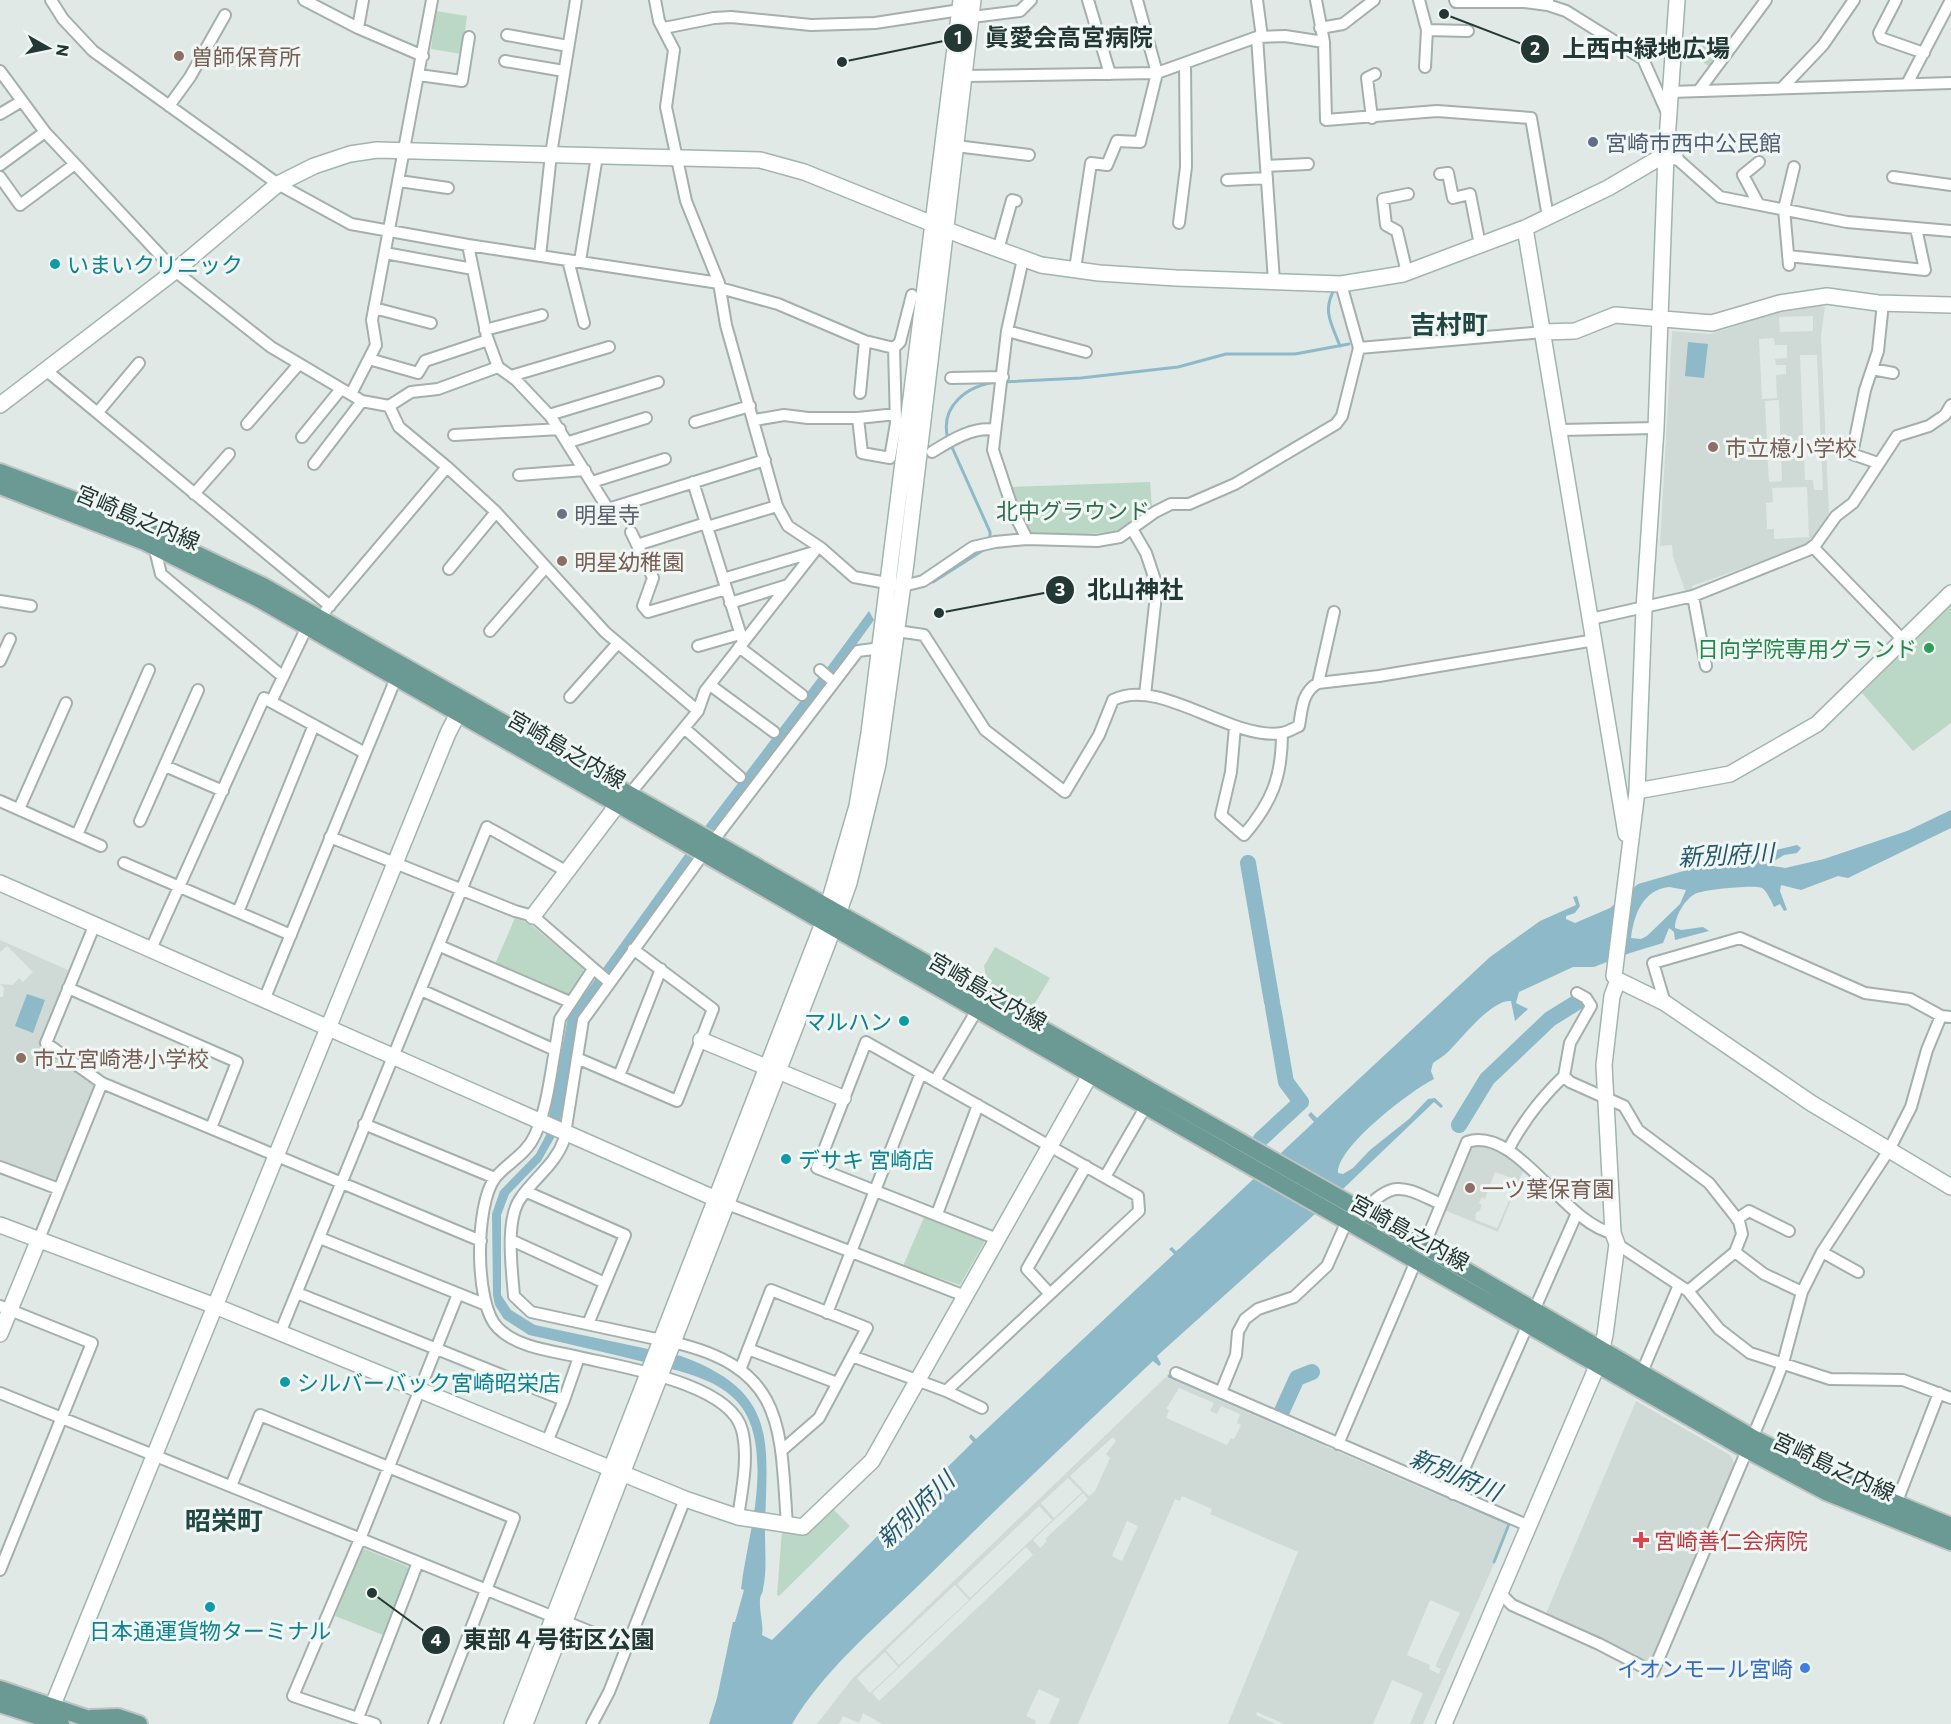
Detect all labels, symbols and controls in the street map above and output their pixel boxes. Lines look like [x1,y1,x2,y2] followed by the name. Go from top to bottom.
[943,17,1165,59] callout: 眞愛会高宮病院
[18,18,78,78] north arrow
[985,22,1153,51] text: 眞愛会高宮病院
[954,26,962,48] text: 1
[1520,28,1742,70] callout: 上西中緑地広場
[1562,33,1730,62] text: 上西中緑地広場
[1530,37,1540,59] text: 2
[53,43,74,58] text: N
[191,43,301,70] place label: 曽師保育所
[172,49,186,63] marker: 曽師保育所
[1605,129,1781,156] place label: 宮崎市西中公民館
[1586,135,1600,149] marker: 宮崎市西中公民館
[67,251,243,278] place label: いまいクリニック
[48,257,62,271] marker: いまいクリニック
[1410,308,1488,339] district label: 吉村町
[1725,434,1857,461] place label: 市立檍小学校
[1706,440,1720,454] marker: 市立檍小学校
[72,479,204,555] street label: 宮崎島之内線
[996,497,1150,524] park label: 北中グラウンド
[574,501,640,528] place label: 明星寺
[555,507,569,521] marker: 明星寺
[574,548,684,575] place label: 明星幼稚園
[555,554,569,568] marker: 明星幼稚園
[1045,569,1195,611] callout: 北山神社
[1087,574,1183,603] text: 北山神社
[1055,578,1065,600] text: 3
[1697,635,1917,662] place label: 日向学院専用グランド
[1922,641,1936,655] marker: 日向学院専用グランド
[503,704,631,794] street label: 宮崎島之内線
[1677,837,1778,871] water label: 新別府川
[924,946,1052,1036] street label: 宮崎島之内線
[804,1008,892,1035] place label: マルハン
[897,1014,911,1028] marker: マルハン
[33,1045,209,1072] place label: 市立宮崎港小学校
[14,1051,28,1065] marker: 市立宮崎港小学校
[798,1146,934,1173] place label: デサキ 宮崎店
[779,1152,793,1166] marker: デサキ 宮崎店
[1482,1175,1614,1202] place label: 一ツ葉保育園
[1463,1181,1477,1195] marker: 一ツ葉保育園
[1346,1188,1474,1276] street label: 宮崎島之内線
[297,1369,561,1396] place label: シルバーバック宮崎昭栄店
[278,1375,292,1389] marker: シルバーバック宮崎昭栄店
[1768,1426,1900,1506] street label: 宮崎島之内線
[1406,1442,1509,1507] water label: 新別府川
[870,1463,962,1553] water label: 新別府川
[185,1504,263,1535] district label: 昭栄町
[1654,1527,1808,1554] place label: 宮崎善仁会病院
[1632,1531,1650,1549] marker: 宮崎善仁会病院
[203,1600,217,1614] marker: 日本通運貨物ターミナル
[89,1617,331,1644] place label: 日本通運貨物ターミナル
[421,1619,667,1661] callout: 東部４号街区公園
[463,1624,655,1653] text: 東部４号街区公園
[430,1628,442,1650] text: 4
[1617,1655,1793,1682] place label: イオンモール宮崎
[1798,1661,1812,1675] marker: イオンモール宮崎

